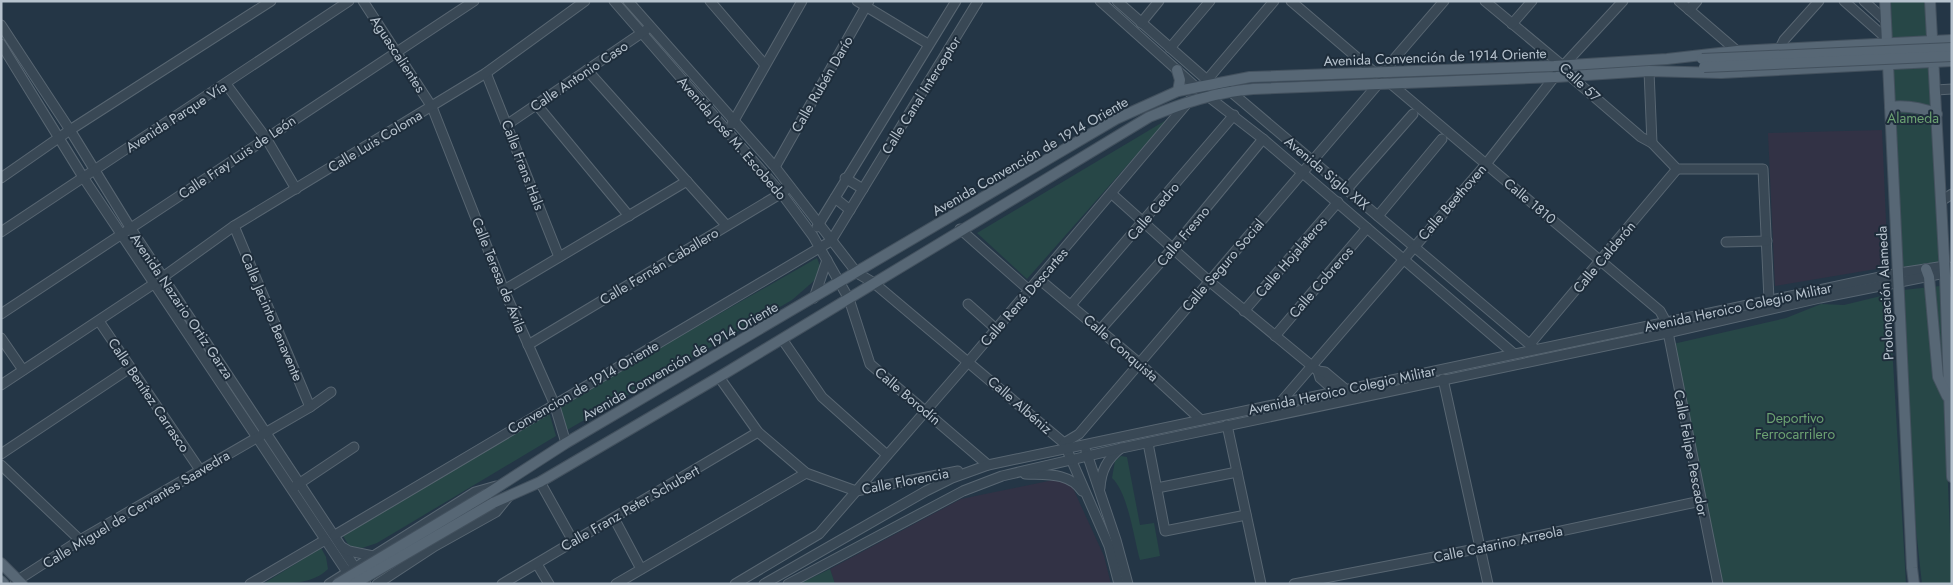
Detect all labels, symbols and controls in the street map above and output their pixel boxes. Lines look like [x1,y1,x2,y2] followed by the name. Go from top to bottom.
[366,12,431,97] street label: Aguascalientes
[786,32,858,136] street label: Calle Rubén Darío
[877,32,966,158] street label: Calle Canal Interceptor
[526,36,632,116] street label: Calle Antonio Caso
[1323,43,1547,71] street label: Avenida Convención de 1914 Oriente
[1555,58,1605,107] street label: Calle 57
[673,72,792,204] street label: Avenida José M. Escobedo
[122,77,230,157] street label: Avenida Parque Vía
[928,92,1132,220] street label: Avenida Convención de 1914 Oriente
[324,105,426,177] street label: Calle Luis Coloma
[1887,108,1939,128] park label: Alameda
[174,110,300,204] street label: Calle Fray Luis de León
[497,117,550,213] street label: Calle Frans Hals
[1280,132,1374,215] street label: Avenida Siglo XIX
[1413,160,1491,244] street label: Calle Beethoven
[1500,173,1560,229] street label: Calle 1810
[1122,177,1184,244] street label: Calle Cedro
[1152,201,1214,271] street label: Calle Fresno
[1250,212,1332,301] street label: Calle Hojalateros
[467,214,531,336] street label: Calle Teresa de Ávila
[1177,215,1269,315] street label: Calle Seguro Social
[1568,217,1640,297] street label: Calle Calderón
[596,222,722,309] street label: Calle Fernán Caballero
[1872,226,1898,360] street label: Prolongación Alameda
[126,229,238,383] street label: Avenida Nazario Ortiz Garza
[1284,242,1358,322] street label: Calle Cobreros
[976,243,1073,351] street label: Calle René Descartes
[236,250,308,384] street label: Calle Jacinto Benavente
[1642,277,1834,337] street label: Avenida Heroico Colegio Militar
[578,297,782,425] street label: Avenida Convención de 1914 Oriente
[1079,310,1163,386] street label: Calle Conquista
[103,334,195,456] street label: Calle Benítez Carrasco
[504,335,662,439] street label: Convencion de 1914 Oriente
[1246,360,1438,420] street label: Avenida Heroico Colegio Militar
[871,362,945,430] street label: Calle Borodín
[984,371,1057,439] street label: Calle Albéniz
[1669,388,1713,518] street label: Calle Felipe Pescador
[1755,408,1835,444] park label: Deportivo Ferrocarrilero
[39,445,233,573] street label: Calle Miguel de Cervantes Saavedra
[557,460,703,556] street label: Calle Franz Peter Schubert
[860,463,950,499] street label: Calle Florencia
[1432,521,1564,567] street label: Calle Catarino Arreola

